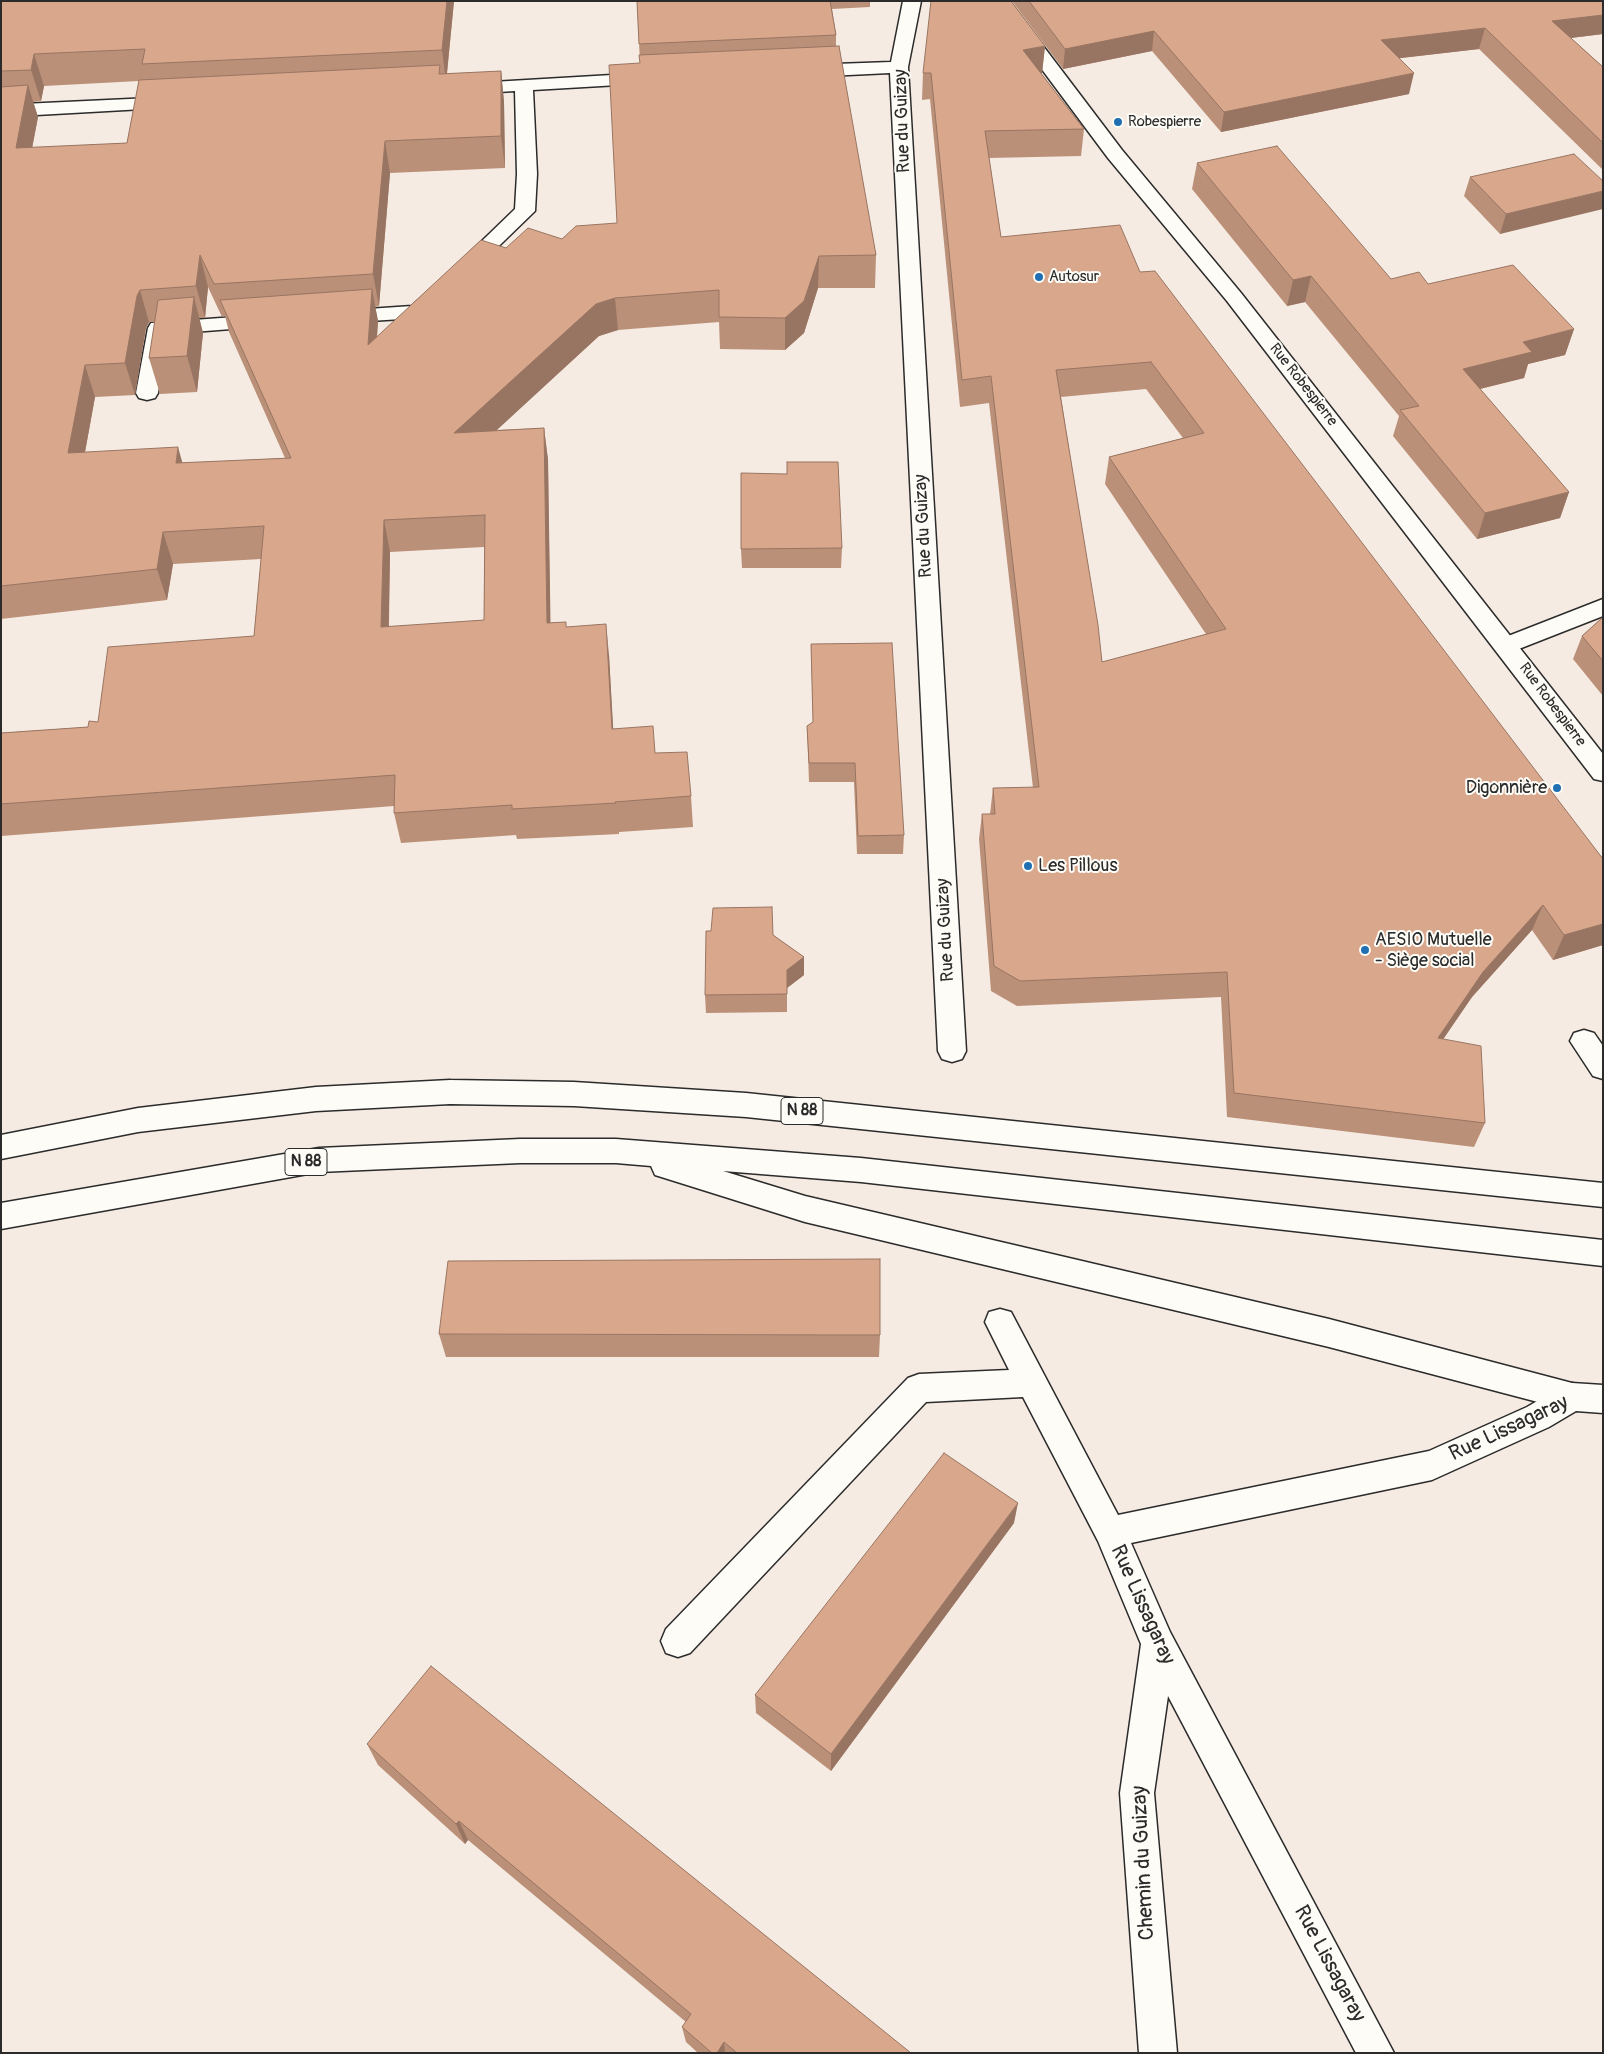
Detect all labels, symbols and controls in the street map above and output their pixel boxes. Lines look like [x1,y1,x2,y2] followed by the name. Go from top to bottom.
[890,69,916,173] street label: Rue du Guizay
[1128,113,1201,131] place label: Robespierre
[1112,116,1124,128] marker: Robespierre
[1049,268,1099,286] place label: Autosur
[1033,271,1045,283] marker: Autosur
[1265,340,1341,430] street label: Rue Robespierre
[911,474,937,578] street label: Rue du Guizay
[1515,660,1589,750] street label: Rue Robespierre
[1466,777,1547,799] place label: Digonnière
[1551,782,1563,794] marker: Digonnière
[1038,855,1117,877] place label: Les Pillous
[1022,860,1034,872] marker: Les Pillous
[933,878,959,982] street label: Rue du Guizay
[1375,929,1492,972] place label: AESIO Mutuelle - Siège social
[1359,944,1371,956] marker: AESIO Mutuelle - Siège social
[781,1098,823,1124] road number: N 88
[285,1148,327,1176] road number: N 88
[1446,1390,1572,1468] street label: Rue Lissagaray
[1104,1541,1180,1669] street label: Rue Lissagaray
[1127,1785,1161,1941] street label: Chemin du Guizay
[1288,1901,1370,2027] street label: Rue Lissagaray

